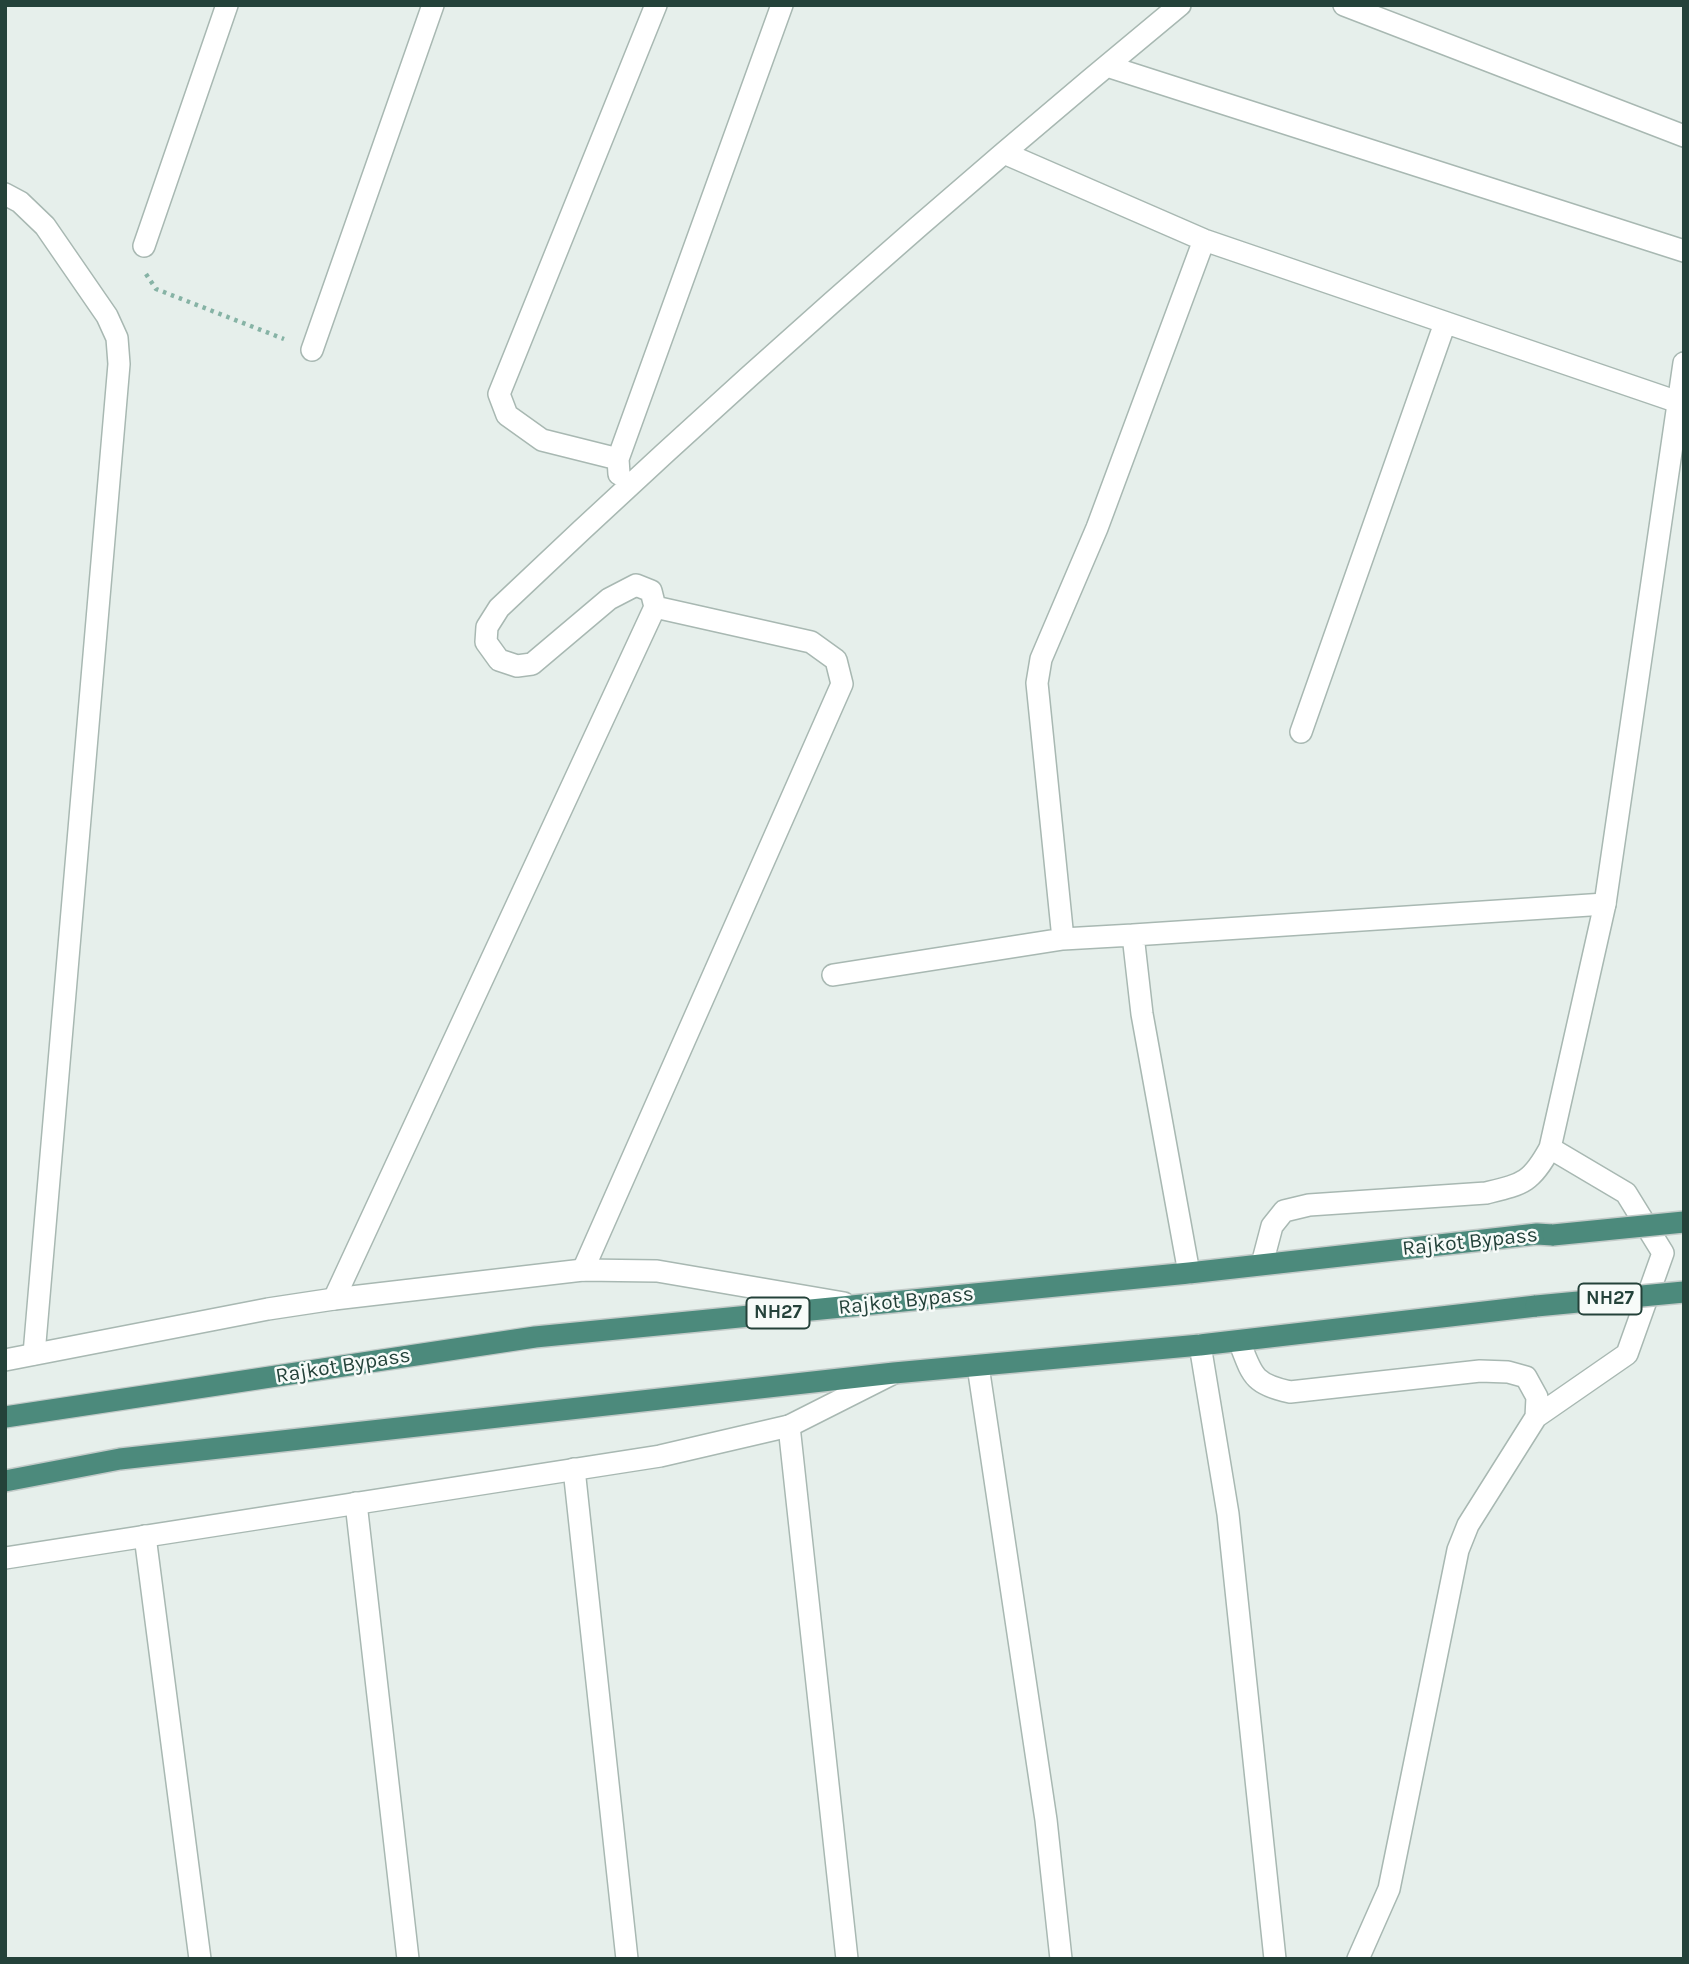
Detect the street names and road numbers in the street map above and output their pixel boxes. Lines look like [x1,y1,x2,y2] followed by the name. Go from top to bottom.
[1401,1222,1539,1262] street label: Rajkot Bypass
[837,1281,975,1321] street label: Rajkot Bypass
[1578,1284,1642,1315] road number: NH27
[746,1298,810,1329] road number: NH27
[274,1343,412,1389] street label: Rajkot Bypass

